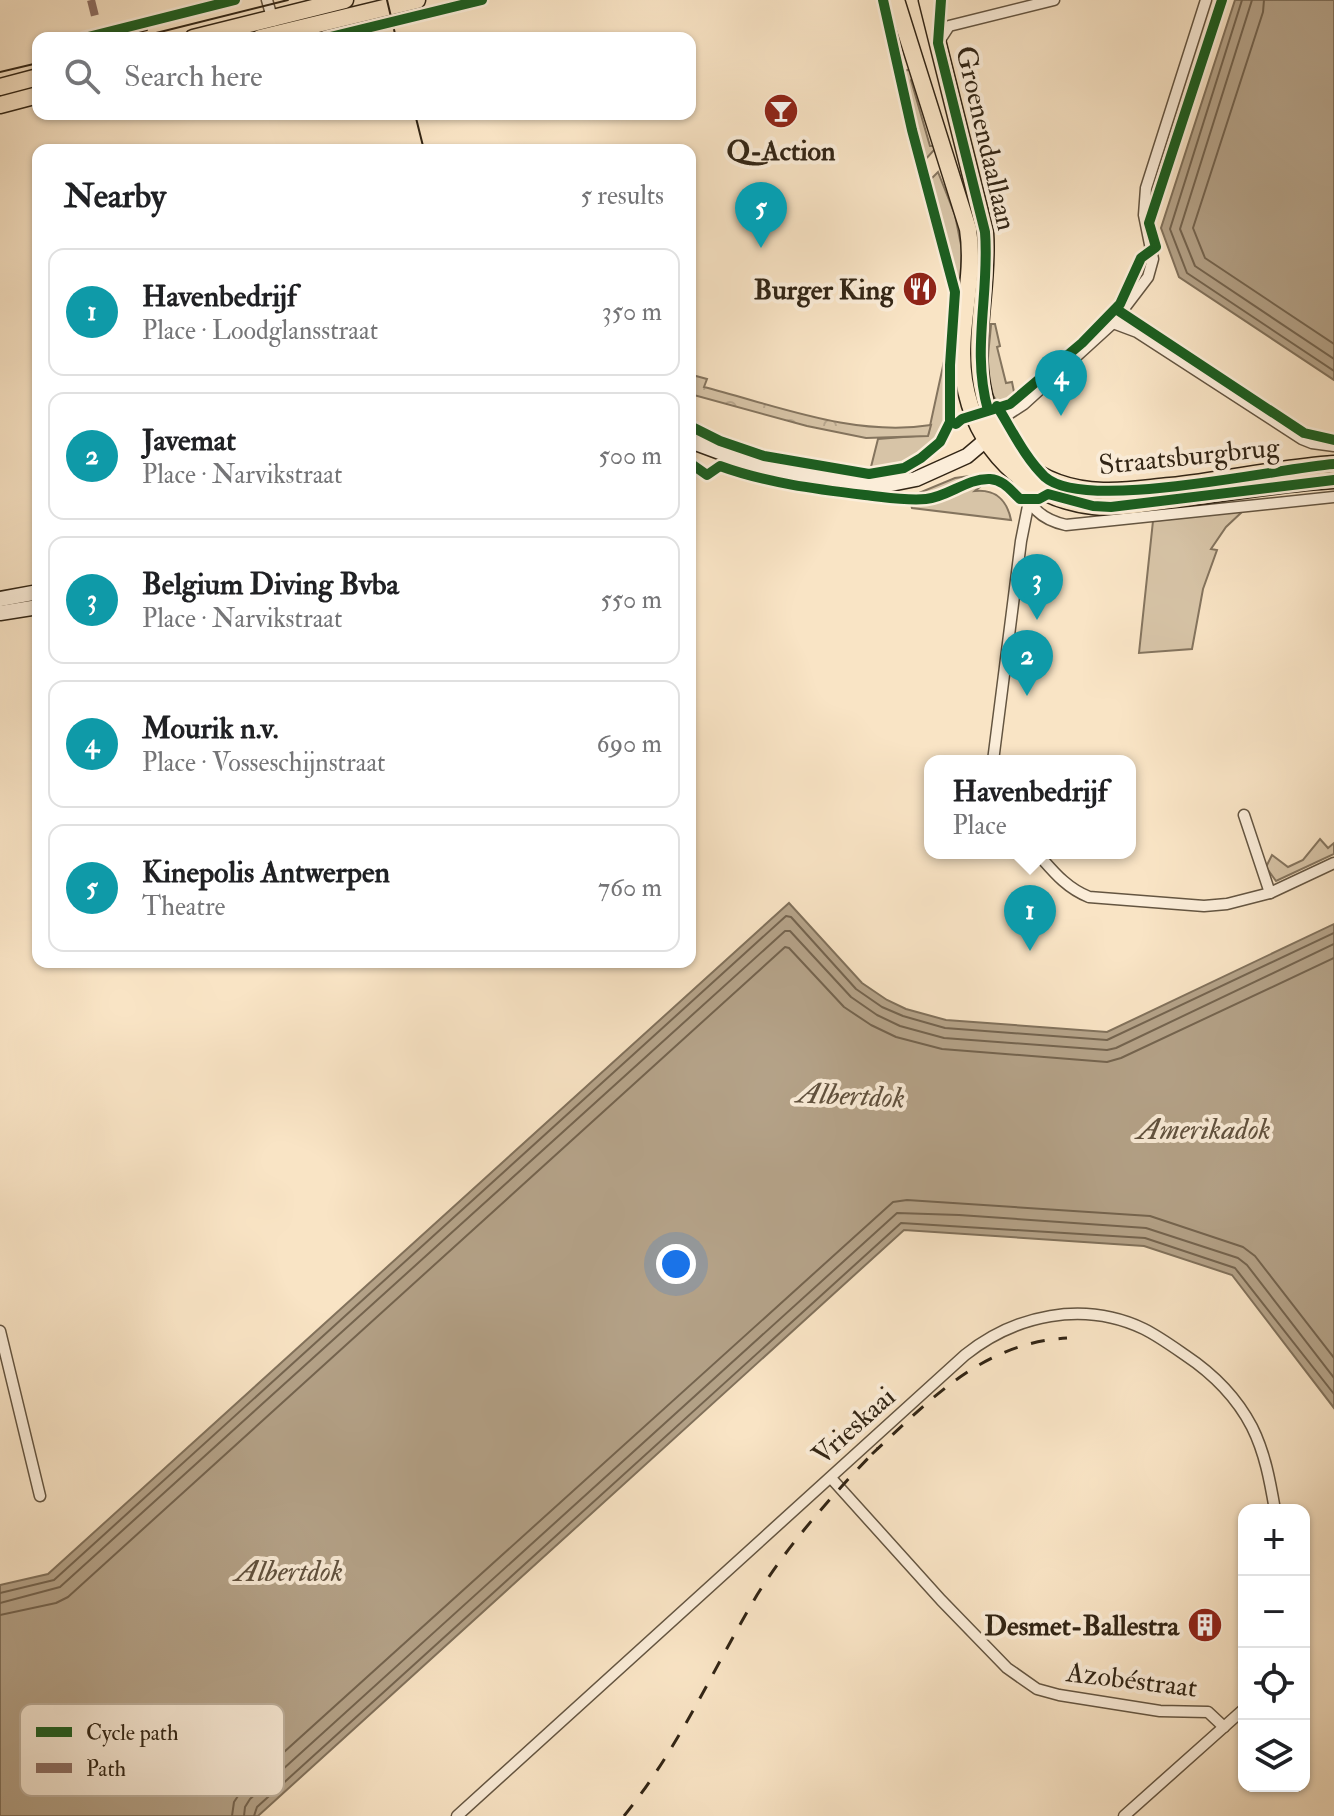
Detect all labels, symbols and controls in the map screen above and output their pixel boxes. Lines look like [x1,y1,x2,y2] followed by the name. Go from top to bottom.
[32,32,696,120] search box
[947,43,1024,234] street label: Groenendaallaan
[60,54,104,98] icon: search
[124,58,263,95] text: Search here
[762,92,800,130] bar icon: Q-Action
[727,134,836,169] place label: Q-Action
[64,175,166,218] text: Nearby
[580,180,664,212] text: 5 results
[735,182,787,248] pin: 5
[901,270,939,308] restaurant icon: Burger King
[754,273,895,308] place label: Burger King
[142,278,297,315] text: Havenbedrijf
[87,296,97,328] text: 1
[602,296,662,328] text: 350 m
[142,315,378,347] text: Place · Loodglansstraat
[1035,350,1087,416] pin: 4
[142,422,236,459] text: Javemat
[1097,429,1282,483] street label: Straatsburgbrug
[85,440,99,472] text: 2
[598,440,662,472] text: 500 m
[142,459,342,491] text: Place · Narvikstraat
[1011,554,1063,620] pin: 3
[142,566,399,603] text: Belgium Diving Bvba
[87,584,97,616] text: 3
[600,584,662,616] text: 550 m
[142,603,342,635] text: Place · Narvikstraat
[1001,630,1053,696] pin: 2
[142,710,279,747] text: Mourik n.v.
[85,728,99,760] text: 4
[597,728,662,760] text: 690 m
[142,747,386,779] text: Place · Vosseschijnstraat
[924,755,1136,859] popup
[953,773,1107,810] text: Havenbedrijf
[953,810,1007,842] text: Place
[142,854,390,891] text: Kinepolis Antwerpen
[86,872,98,904] text: 5
[598,872,662,904] text: 760 m
[1004,885,1056,951] pin: 1
[142,891,225,923] text: Theatre
[793,1074,906,1117] water label: Albertdok
[1134,1111,1271,1148] water label: Amerikadok
[656,1244,696,1284] your location
[805,1380,903,1473] street label: Vrieskaai
[1238,1504,1310,1792] map controls
[1238,1504,1310,1576] button: +
[232,1553,343,1590] water label: Albertdok
[1238,1576,1310,1648] button: −
[1186,1606,1224,1644] building icon: Desmet-Ballestra
[984,1609,1180,1644] place label: Desmet-Ballestra
[1238,1648,1310,1720] button: locate
[1063,1655,1199,1706] street label: Azobéstraat
[20,1704,284,1796] legend
[86,1719,179,1748] text: Cycle path
[1238,1720,1310,1792] button: layers
[86,1755,127,1783] text: Path

